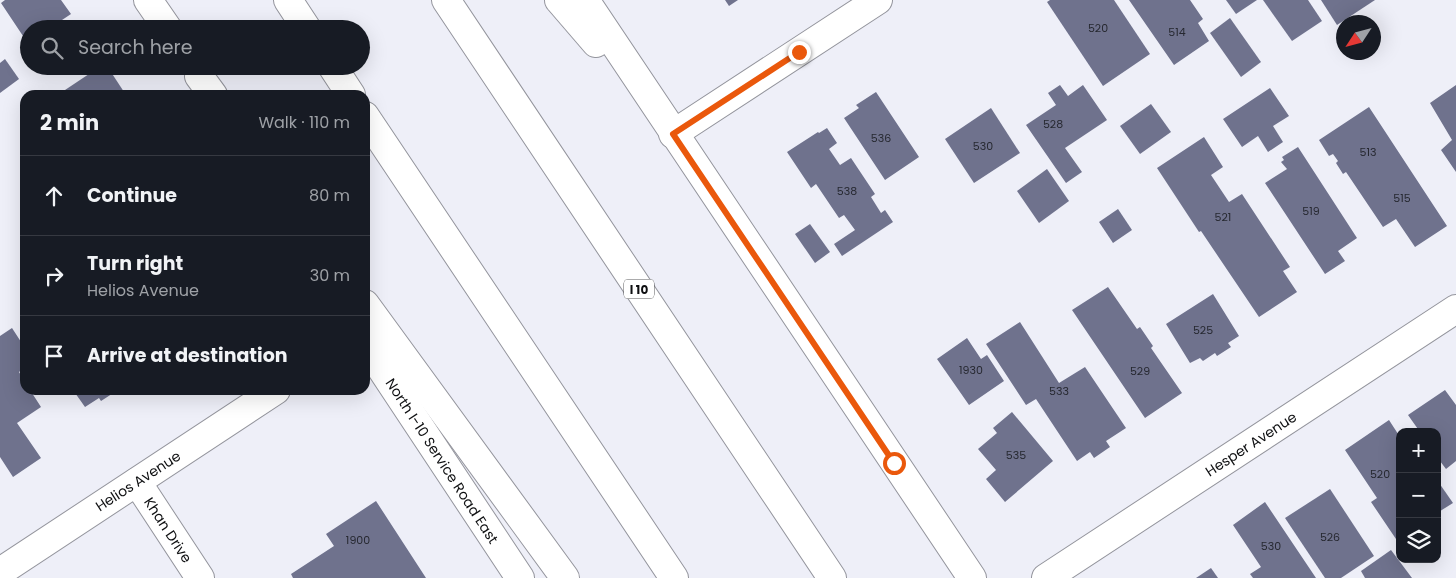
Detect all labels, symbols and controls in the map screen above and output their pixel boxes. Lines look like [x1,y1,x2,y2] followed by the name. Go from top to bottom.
[1336,15,1381,60] north arrow
[20,20,370,75] search box
[1088,20,1108,36] house number: 520
[1168,24,1186,40] house number: 514
[38,34,66,62] icon: search
[78,34,192,61] text: Search here
[788,41,811,64] route end
[40,108,99,137] text: 2 min
[258,111,350,134] text: Walk · 110 m
[1043,116,1063,132] house number: 528
[871,130,891,146] house number: 536
[973,138,993,154] house number: 530
[1360,144,1376,160] house number: 513
[40,182,68,210] icon: ahead
[87,182,177,209] text: Continue
[837,183,857,199] house number: 538
[309,184,350,207] text: 80 m
[1393,190,1411,206] house number: 515
[1302,203,1320,219] house number: 519
[1215,209,1231,225] house number: 521
[87,250,183,277] text: Turn right
[40,262,68,290] icon: right
[310,264,350,287] text: 30 m
[87,279,199,302] text: Helios Avenue
[624,280,654,298] road number: I 10
[1193,322,1213,338] house number: 525
[40,342,68,370] icon: arrive
[87,342,288,369] text: Arrive at destination
[959,362,983,378] house number: 1930
[1130,363,1150,379] house number: 529
[381,374,503,548] street label: North I-10 Service Road East
[1049,383,1069,399] house number: 533
[1201,407,1301,481] street label: Hesper Avenue
[1396,428,1441,563] map controls
[1396,428,1441,473] button: +
[92,446,185,516] street label: Helios Avenue
[1006,447,1026,463] house number: 535
[883,452,906,475] route start
[1370,466,1390,482] house number: 520
[1396,473,1441,518] button: −
[139,493,197,567] street label: Khan Drive
[1396,518,1441,563] button: layers
[1320,529,1340,545] house number: 526
[346,532,370,548] house number: 1900
[1261,538,1281,554] house number: 530

